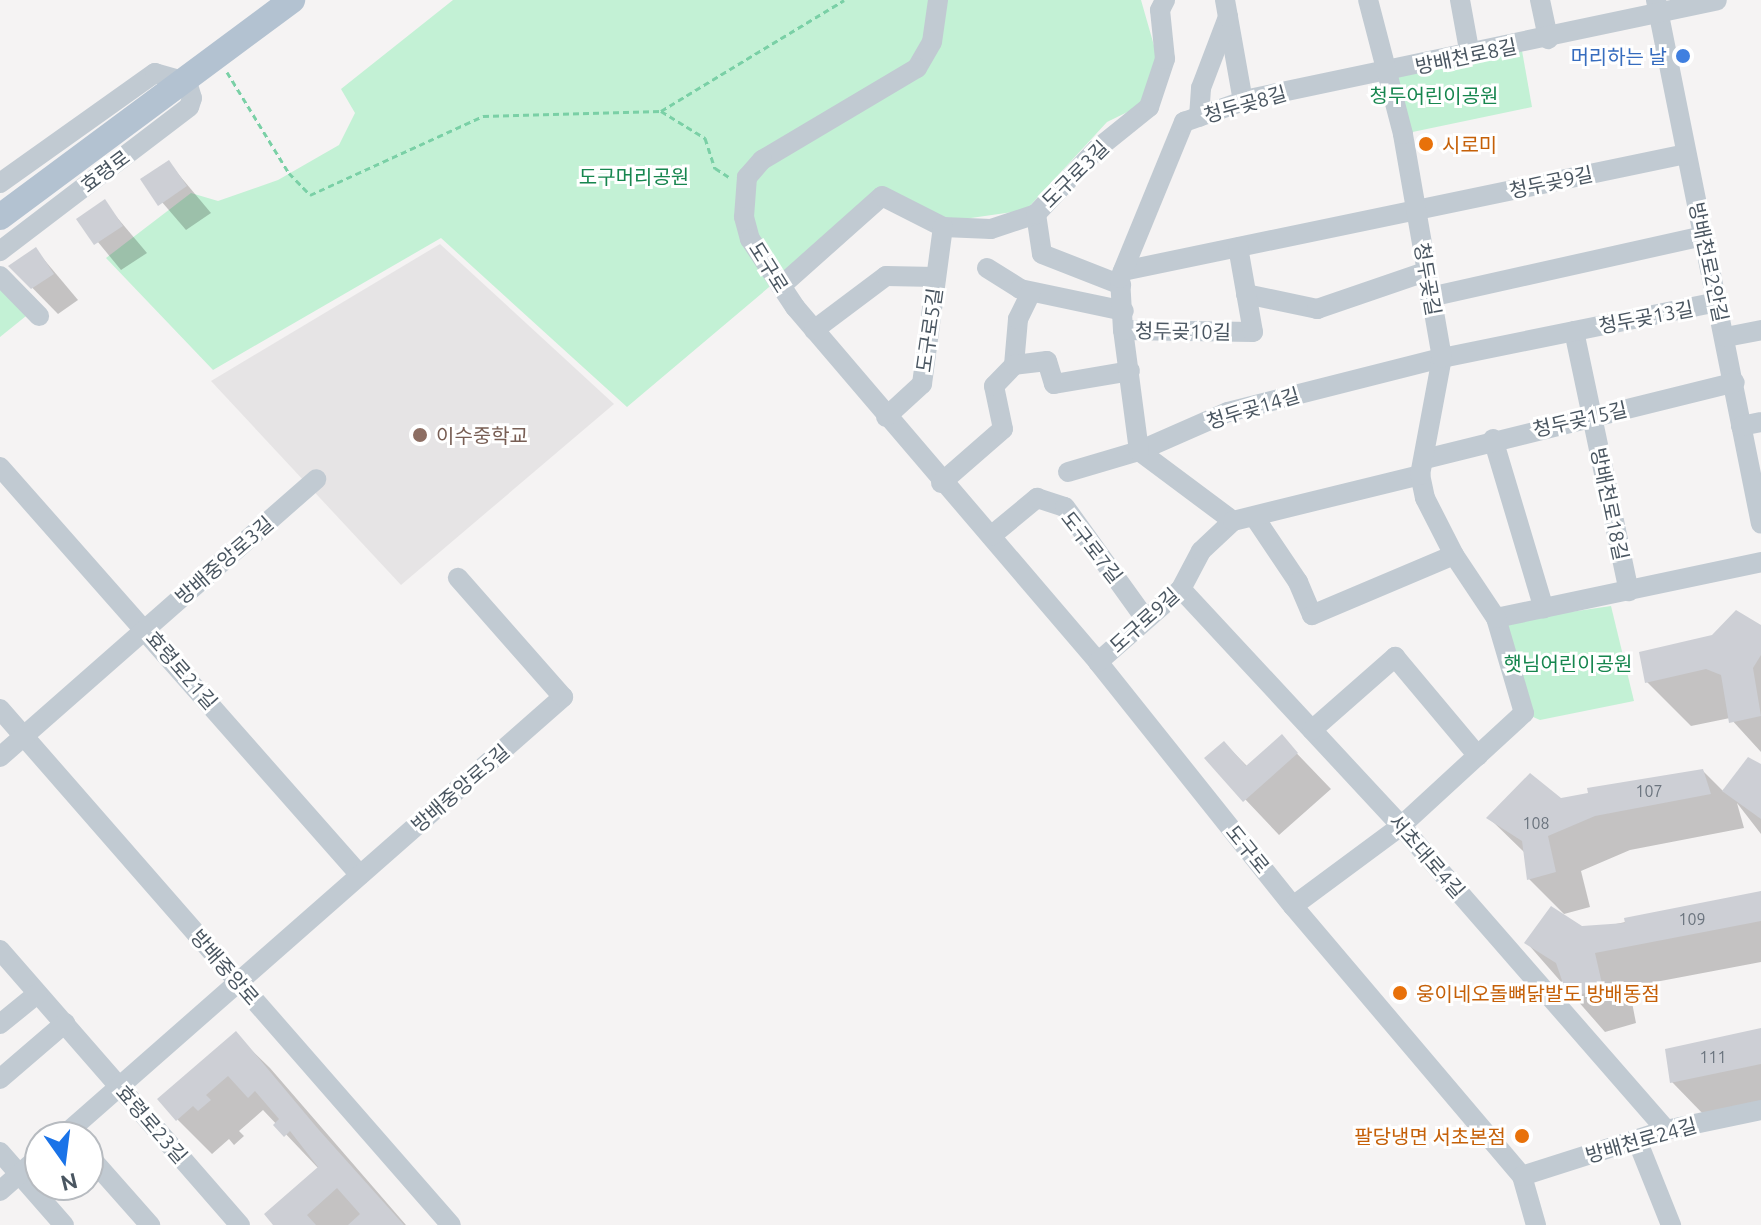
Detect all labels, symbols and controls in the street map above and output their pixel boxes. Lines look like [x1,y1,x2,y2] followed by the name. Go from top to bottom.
[1413,34,1519,78] street label: 방배천로8길
[1570,44,1667,68] place label: 머리하는 날
[1674,47,1692,65] marker: 머리하는 날
[1201,81,1289,127] street label: 청두곶8길
[1370,83,1498,107] park label: 청두어린이공원
[1442,132,1497,156] place label: 시로미
[1417,135,1435,153] marker: 시로미
[1037,136,1113,212] street label: 도구로3길
[76,145,134,197] street label: 효령로
[1507,161,1595,203] street label: 청두곶9길
[579,164,689,188] park label: 도구머리공원
[1685,200,1733,324] street label: 방배천로2안길
[744,237,794,297] street label: 도구로
[1410,241,1446,317] street label: 청두곶길
[911,286,947,374] street label: 도구로5길
[1597,296,1695,338] street label: 청두곶13길
[1135,318,1231,344] street label: 청두곶10길
[1204,382,1302,434] street label: 청두곶14길
[1530,396,1630,442] street label: 청두곶15길
[436,423,528,447] place label: 이수중학교
[411,426,429,444] marker: 이수중학교
[1586,445,1634,563] street label: 방배천로18길
[1056,506,1128,588] street label: 도구로7길
[170,511,278,609] street label: 방배중앙로3길
[1104,583,1184,657] street label: 도구로9길
[141,626,223,714] street label: 효령로21길
[1504,651,1632,675] park label: 햇님어린이공원
[406,739,514,837] street label: 방배중앙로5길
[1635,781,1663,801] house number: 107
[1384,809,1470,903] street label: 서초대로4길
[1522,813,1550,833] house number: 108
[1221,820,1275,878] street label: 도구로
[1678,909,1706,929] house number: 109
[186,924,264,1010] street label: 방배중앙로
[1416,981,1660,1005] place label: 웅이네오돌뼈닭발도 방배동점
[1391,984,1409,1002] marker: 웅이네오돌뼈닭발도 방배동점
[1699,1047,1727,1067] house number: 111
[111,1080,193,1168] street label: 효령로23길
[1583,1113,1699,1167] street label: 방배천로24길
[24,1121,104,1201] north arrow
[1354,1124,1506,1148] place label: 팔당냉면 서초본점
[1513,1127,1531,1145] marker: 팔당냉면 서초본점
[58,1169,80,1197] text: N

